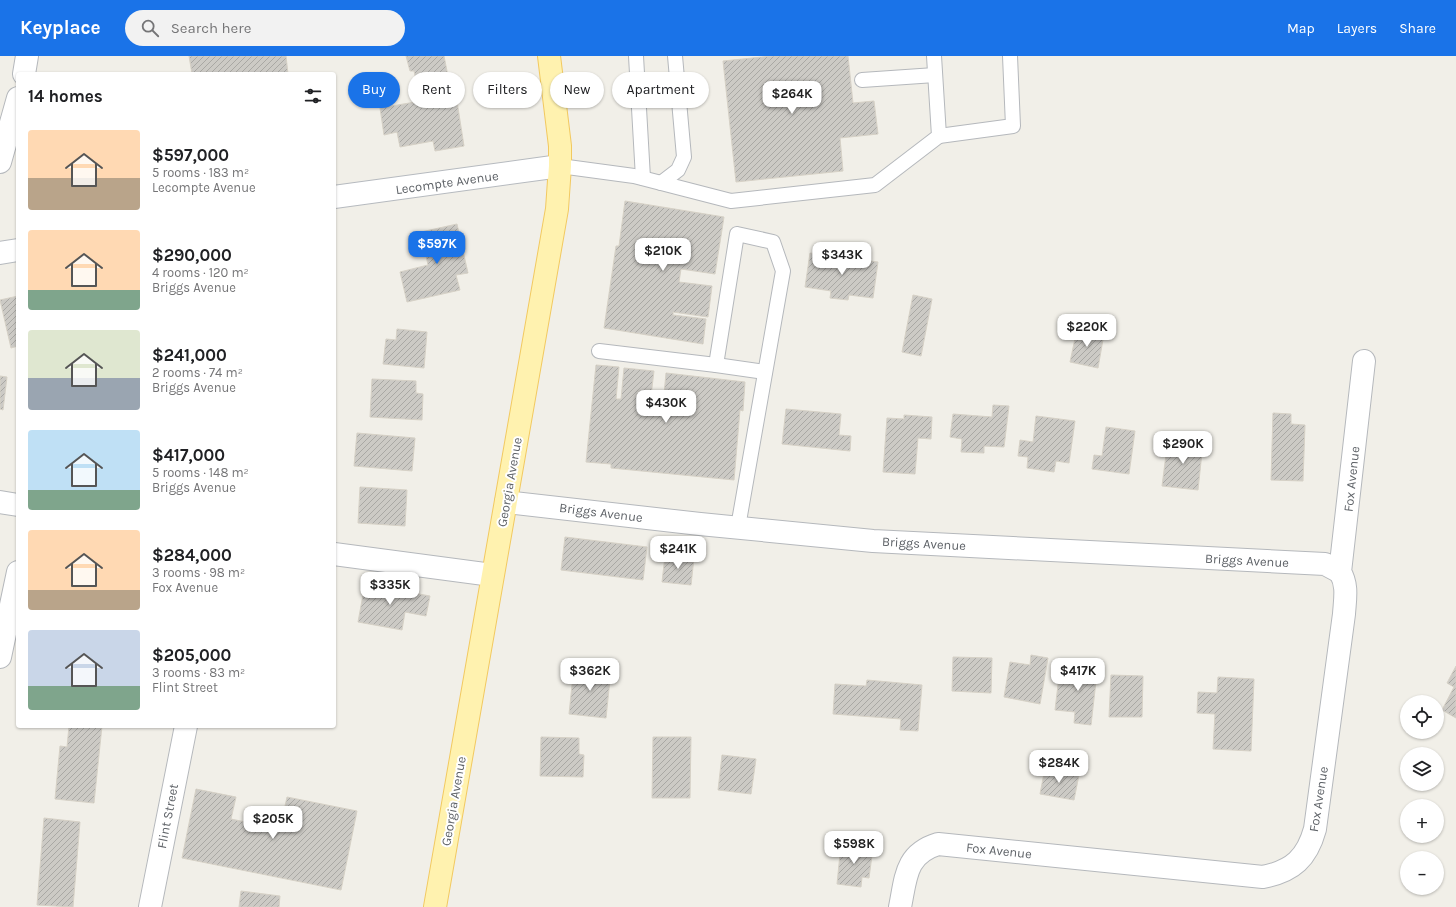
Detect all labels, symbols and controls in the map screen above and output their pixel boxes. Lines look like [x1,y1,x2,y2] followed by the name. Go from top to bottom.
[125,10,405,46] search box
[20,17,101,39] text: Keyplace
[139,17,161,39] icon: search
[171,19,251,37] text: Search here
[1287,20,1315,37] text: Map
[1337,20,1377,37] text: Layers
[1399,20,1436,37] text: Share
[348,72,400,108] chip: Buy
[408,72,465,108] chip: Rent
[473,72,542,108] chip: Filters
[550,72,604,108] chip: New
[612,72,709,108] chip: Apartment
[764,81,820,115] pin: $264K
[302,85,324,107] icon: filters
[28,86,103,106] text: 14 homes
[772,86,812,101] text: $264K
[152,145,229,165] text: $597,000
[60,146,108,194] icon: home
[152,165,249,180] text: 5 rooms · 183 m²
[395,168,500,197] street label: Lecompte Avenue
[152,180,256,195] text: Lecompte Avenue
[409,231,465,265] pin: $597K
[417,236,457,251] text: $597K
[635,238,691,272] pin: $210K
[814,242,870,276] pin: $343K
[644,243,682,258] text: $210K
[152,245,232,265] text: $290,000
[60,246,108,294] icon: home
[821,247,863,262] text: $343K
[152,265,249,280] text: 4 rooms · 120 m²
[152,280,236,295] text: Briggs Avenue
[1059,314,1115,348] pin: $220K
[1066,319,1108,334] text: $220K
[152,345,227,365] text: $241,000
[60,346,108,394] icon: home
[152,365,243,380] text: 2 rooms · 74 m²
[152,380,236,395] text: Briggs Avenue
[638,390,694,424] pin: $430K
[645,395,687,410] text: $430K
[1155,431,1211,465] pin: $290K
[494,436,525,528] street label: Georgia Avenue
[1162,436,1204,451] text: $290K
[152,445,225,465] text: $417,000
[1341,445,1362,513] street label: Fox Avenue
[60,446,108,494] icon: home
[152,465,249,480] text: 5 rooms · 148 m²
[152,480,236,495] text: Briggs Avenue
[558,500,644,525] street label: Briggs Avenue
[882,534,967,553] street label: Briggs Avenue
[650,536,706,570] pin: $241K
[659,541,697,556] text: $241K
[152,545,232,565] text: $284,000
[60,546,108,594] icon: home
[1205,551,1290,570] street label: Briggs Avenue
[152,565,245,580] text: 3 rooms · 98 m²
[362,572,418,606] pin: $335K
[369,577,411,592] text: $335K
[152,580,218,595] text: Fox Avenue
[152,645,231,665] text: $205,000
[60,646,108,694] icon: home
[562,658,618,692] pin: $362K
[1050,658,1106,692] pin: $417K
[569,663,611,678] text: $362K
[1060,663,1096,678] text: $417K
[152,665,245,680] text: 3 rooms · 83 m²
[152,680,218,695] text: Flint Street
[1400,695,1444,895] map controls
[1400,695,1444,739] button: locate
[1400,747,1444,791] button: layers
[1031,750,1087,784] pin: $284K
[438,755,469,847] street label: Georgia Avenue
[1038,755,1080,770] text: $284K
[1306,765,1331,833] street label: Fox Avenue
[154,782,181,850] street label: Flint Street
[1400,799,1444,843] button: +
[245,806,301,840] pin: $205K
[252,811,294,826] text: $205K
[826,831,882,865] pin: $598K
[833,836,875,851] text: $598K
[965,840,1033,861] street label: Fox Avenue
[1400,851,1444,895] button: −

